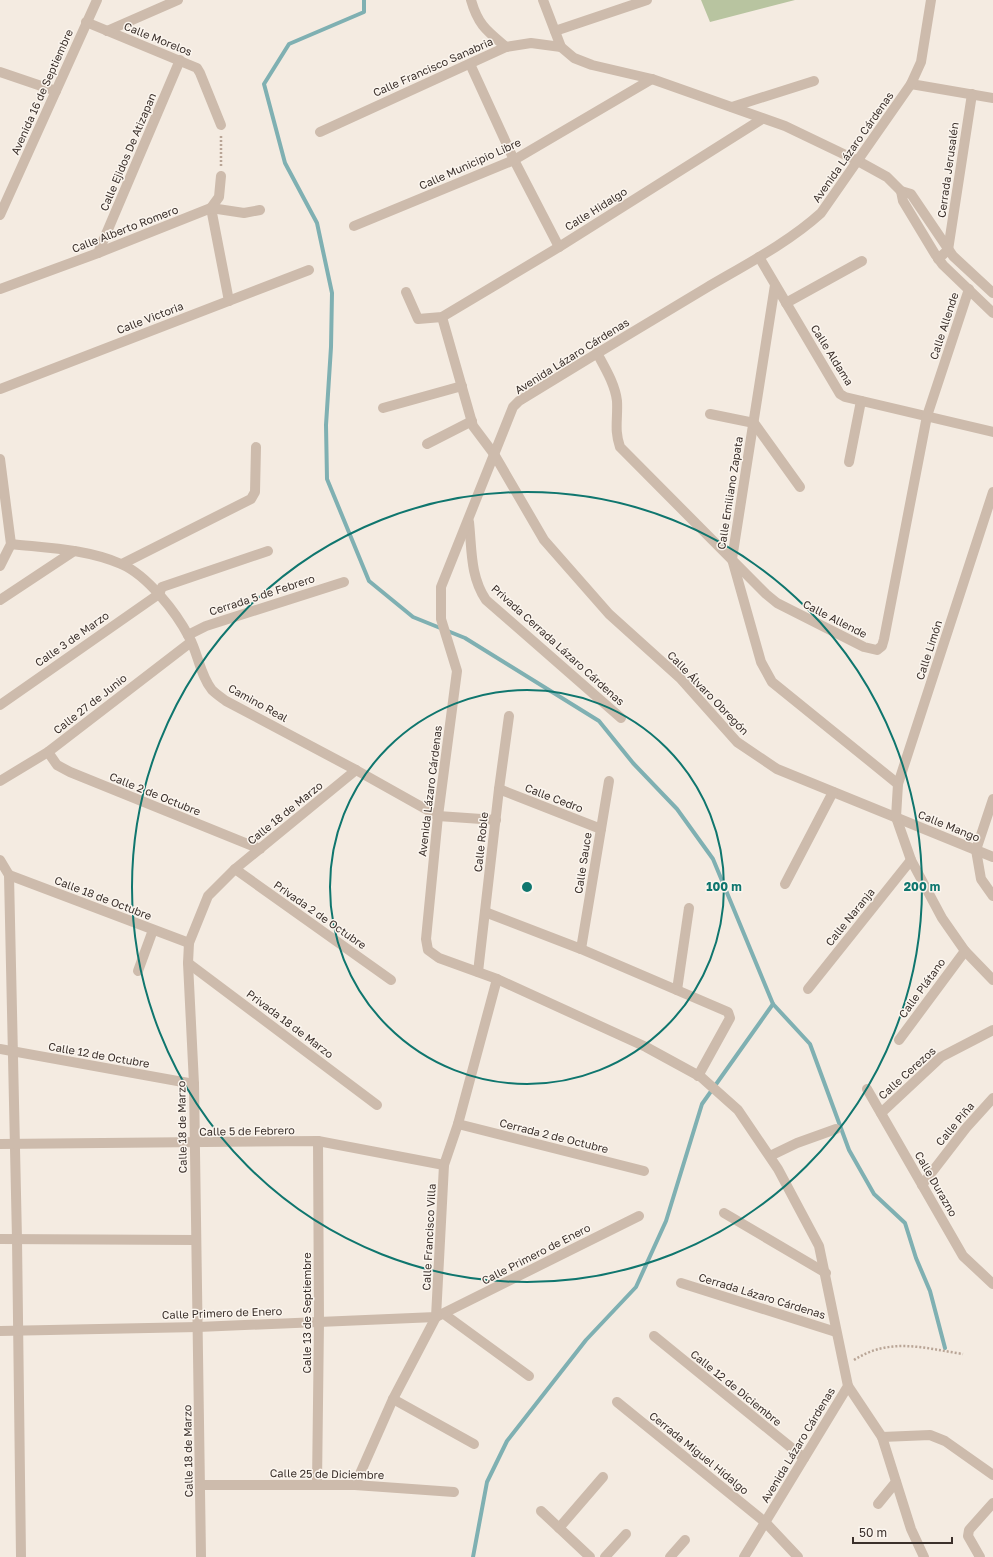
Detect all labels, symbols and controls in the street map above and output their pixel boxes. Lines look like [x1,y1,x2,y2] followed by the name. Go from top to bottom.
[122,19,194,58] street label: Calle Morelos
[8,27,75,157] street label: Avenida 16 de Septiembre
[371,34,495,99] street label: Calle Francisco Sanabria
[809,89,896,205] street label: Avenida Lázaro Cárdenas
[97,91,158,213] street label: Calle Ejidos De Atizapan
[934,121,961,219] street label: Cerrada Jerusalén
[417,135,523,192] street label: Calle Municipio Libre
[562,184,630,233] street label: Calle Hidalgo
[70,202,180,255] street label: Calle Alberto Romero
[927,290,961,361] street label: Calle Allende
[115,299,185,336] street label: Calle Victoria
[512,315,631,396] street label: Avenida Lázaro Cárdenas
[809,322,856,388] street label: Calle Aldama
[714,435,745,550] street label: Calle Emiliano Zapata
[207,571,317,618] street label: Cerrada 5 de Febrero
[489,581,628,708] street label: Privada Cerrada Lázaro Cárdenas
[801,597,869,640] street label: Calle Allende
[32,608,111,669] street label: Calle 3 de Marzo
[913,618,944,681] street label: Calle Limón
[665,648,752,737] street label: Calle Álvaro Obregón
[50,671,129,736] street label: Calle 27 de Junio
[226,681,291,724] street label: Camino Real
[415,724,444,857] street label: Avenida Lázaro Cárdenas
[108,769,203,818] street label: Calle 2 de Octubre
[245,778,325,847] street label: Calle 18 de Marzo
[523,781,585,815] street label: Calle Cedro
[916,807,982,844] street label: Calle Mango
[471,811,490,873] street label: Calle Roble
[571,831,594,895] street label: Calle Sauce
[53,873,154,922] street label: Calle 18 de Octubre
[272,878,369,951] street label: Privada 2 de Octubre
[706,879,742,894] text: 100 m
[904,879,940,894] text: 200 m
[520,880,534,894] centre of rings
[822,885,877,948] street label: Calle Naranja
[896,955,948,1020] street label: Calle Plátano
[244,987,337,1061] street label: Privada 18 de Marzo
[47,1039,151,1070] street label: Calle 12 de Octubre
[875,1044,938,1102] street label: Calle Cerezos
[174,1080,189,1173] street label: Calle 18 de Marzo
[933,1099,977,1148] street label: Calle Piña
[498,1116,610,1155] street label: Cerrada 2 de Octubre
[199,1123,295,1138] street label: Calle 5 de Febrero
[912,1149,961,1219] street label: Calle Durazno
[419,1183,438,1291] street label: Calle Francisco Villa
[479,1220,593,1287] street label: Calle Primero de Enero
[300,1252,313,1374] street label: Calle 13 de Septiembre
[697,1270,827,1321] street label: Cerrada Lázaro Cárdenas
[162,1304,283,1321] street label: Calle Primero de Enero
[688,1347,784,1428] street label: Calle 12 de Diciembre
[758,1385,837,1505] street label: Avenida Lázaro Cárdenas
[180,1404,195,1497] street label: Calle 18 de Marzo
[647,1409,752,1497] street label: Cerrada Miguel Hidalgo
[270,1466,384,1481] street label: Calle 25 de Diciembre
[853,1519,952,1545] scale bar
[859,1525,887,1540] text: 50 m

